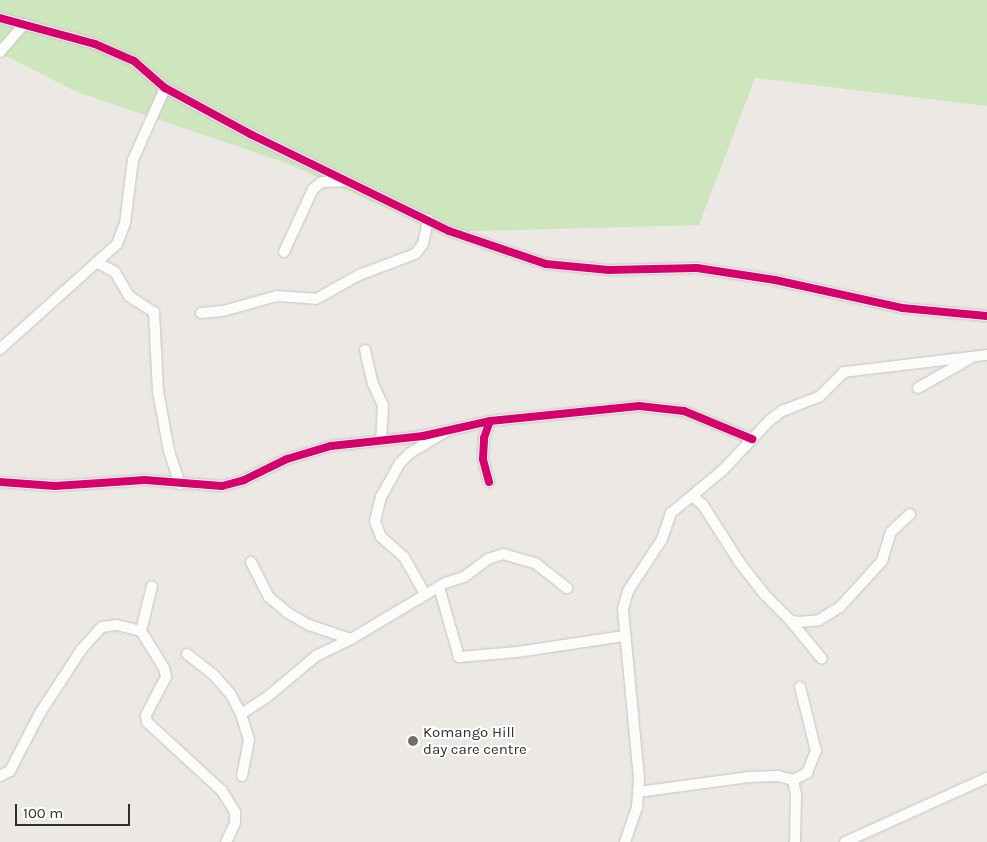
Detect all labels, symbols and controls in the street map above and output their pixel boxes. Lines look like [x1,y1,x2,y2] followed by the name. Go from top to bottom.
[423,723,527,758] place label: Komango Hill day care centre
[407,735,419,747] marker: Komango Hill day care centre
[18,794,132,826] scale bar
[23,804,63,822] text: 100 m

